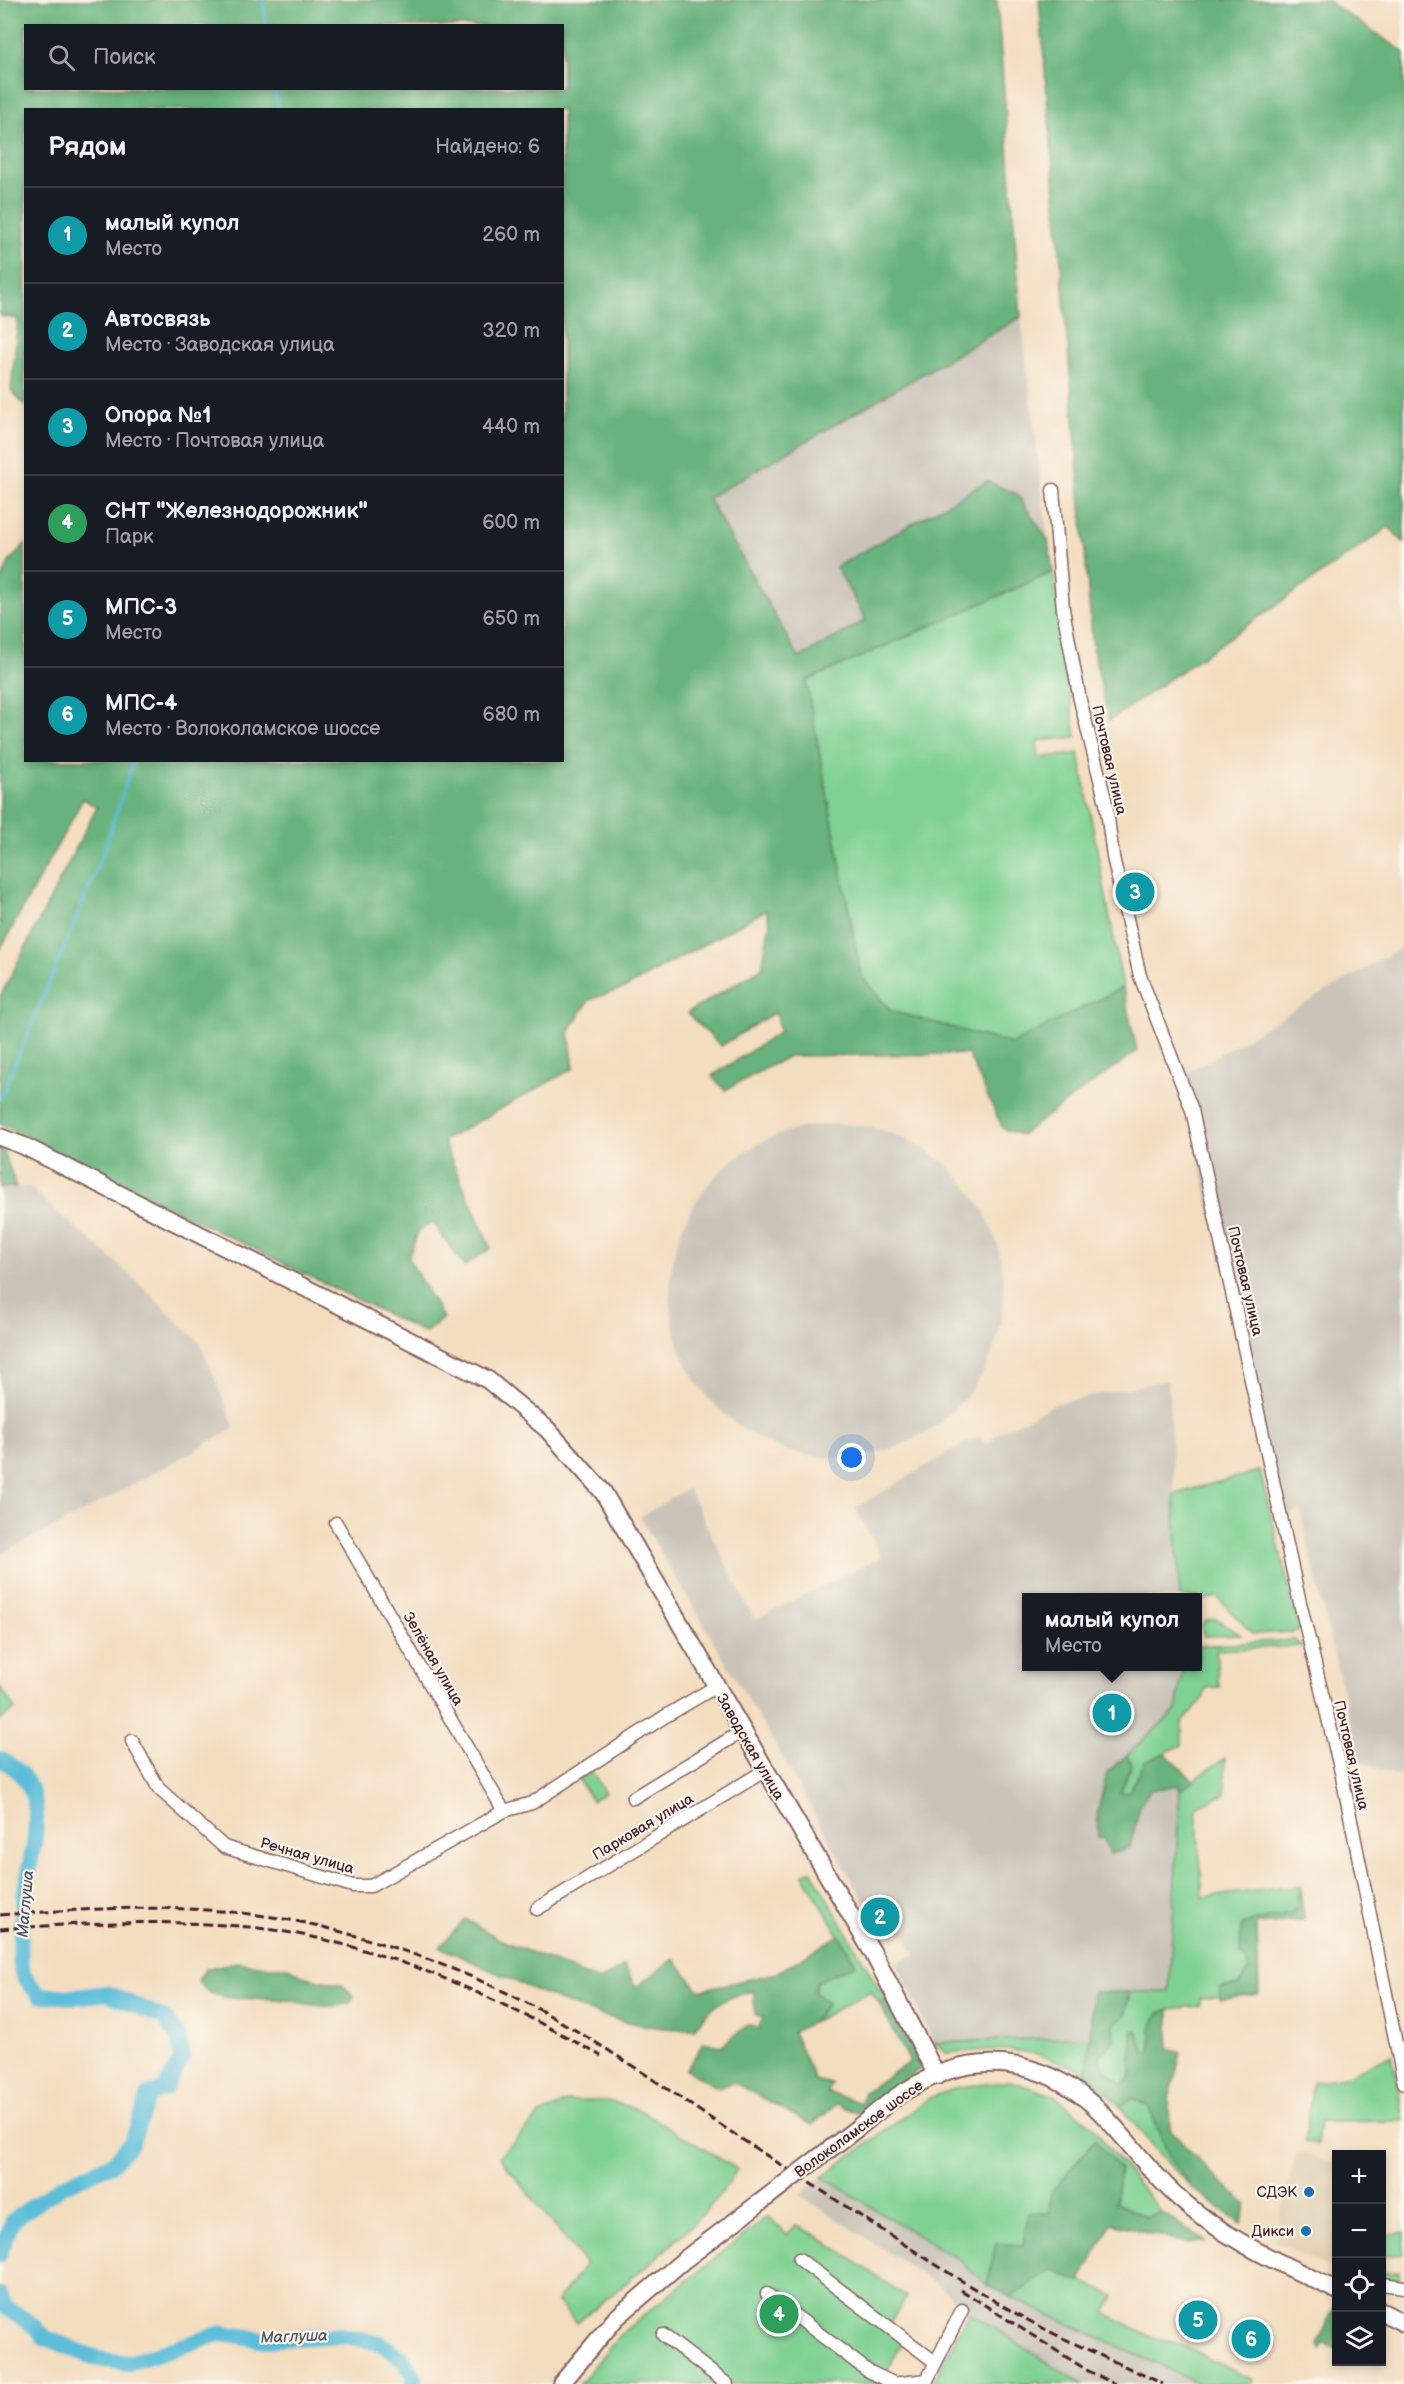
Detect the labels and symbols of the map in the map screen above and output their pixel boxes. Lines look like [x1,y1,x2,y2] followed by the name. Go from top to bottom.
[1087,703,1131,817] street label: Почтовая улица
[1116,870,1154,914] pin: 3
[1223,1224,1267,1338] street label: Почтовая улица
[837,1443,866,1472] your location
[398,1609,468,1709] street label: Зелёная улица
[712,1690,788,1804] street label: Заводская улица
[1092,1690,1132,1736] pin: 1
[1329,1698,1373,1812] street label: Почтовая улица
[589,1789,697,1865] street label: Парковая улица
[258,1834,356,1879] street label: Речная улица
[14,1870,38,1938] water label: Маглуша
[860,1894,900,1940] pin: 2
[791,2076,927,2182] street label: Волоколамское шоссе
[1256,2183,1297,2202] place label: СДЭК
[1302,2185,1316,2199] marker: СДЭК
[1252,2222,1294,2241] place label: Дикси
[1299,2224,1313,2238] marker: Дикси
[760,2292,798,2336] pin: 4
[1178,2298,1218,2342] pin: 5
[1232,2316,1270,2362] pin: 6
[260,2326,328,2348] water label: Маглуша

